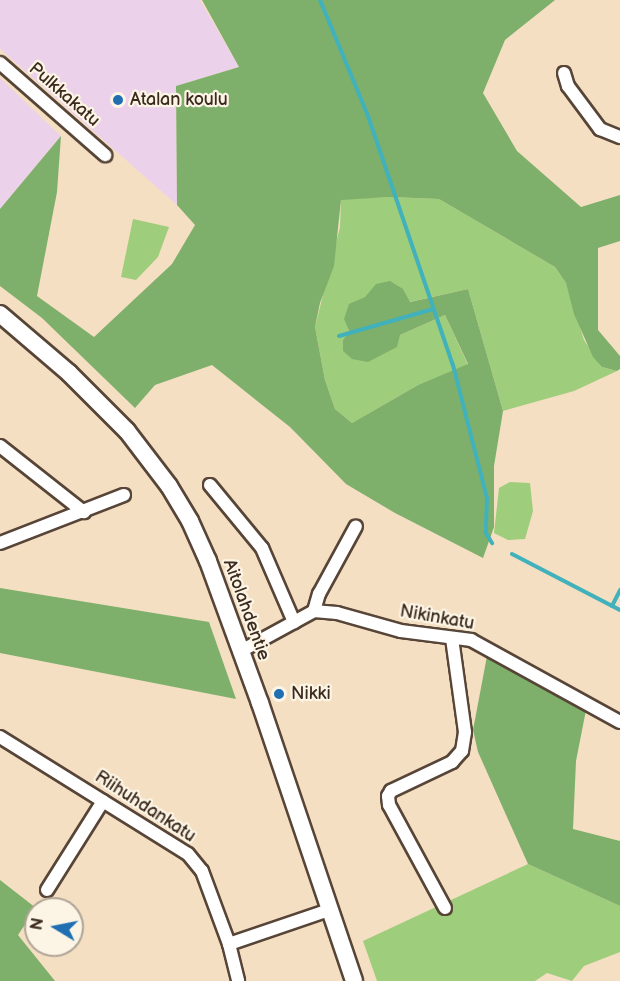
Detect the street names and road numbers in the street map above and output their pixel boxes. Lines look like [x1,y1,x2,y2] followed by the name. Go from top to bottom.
[24,58,104,132] street label: Pulkkakatu
[218,557,274,663] street label: Aitolahdentie
[398,601,476,635] street label: Nikinkatu
[91,766,199,848] street label: Riihuhdankatu

